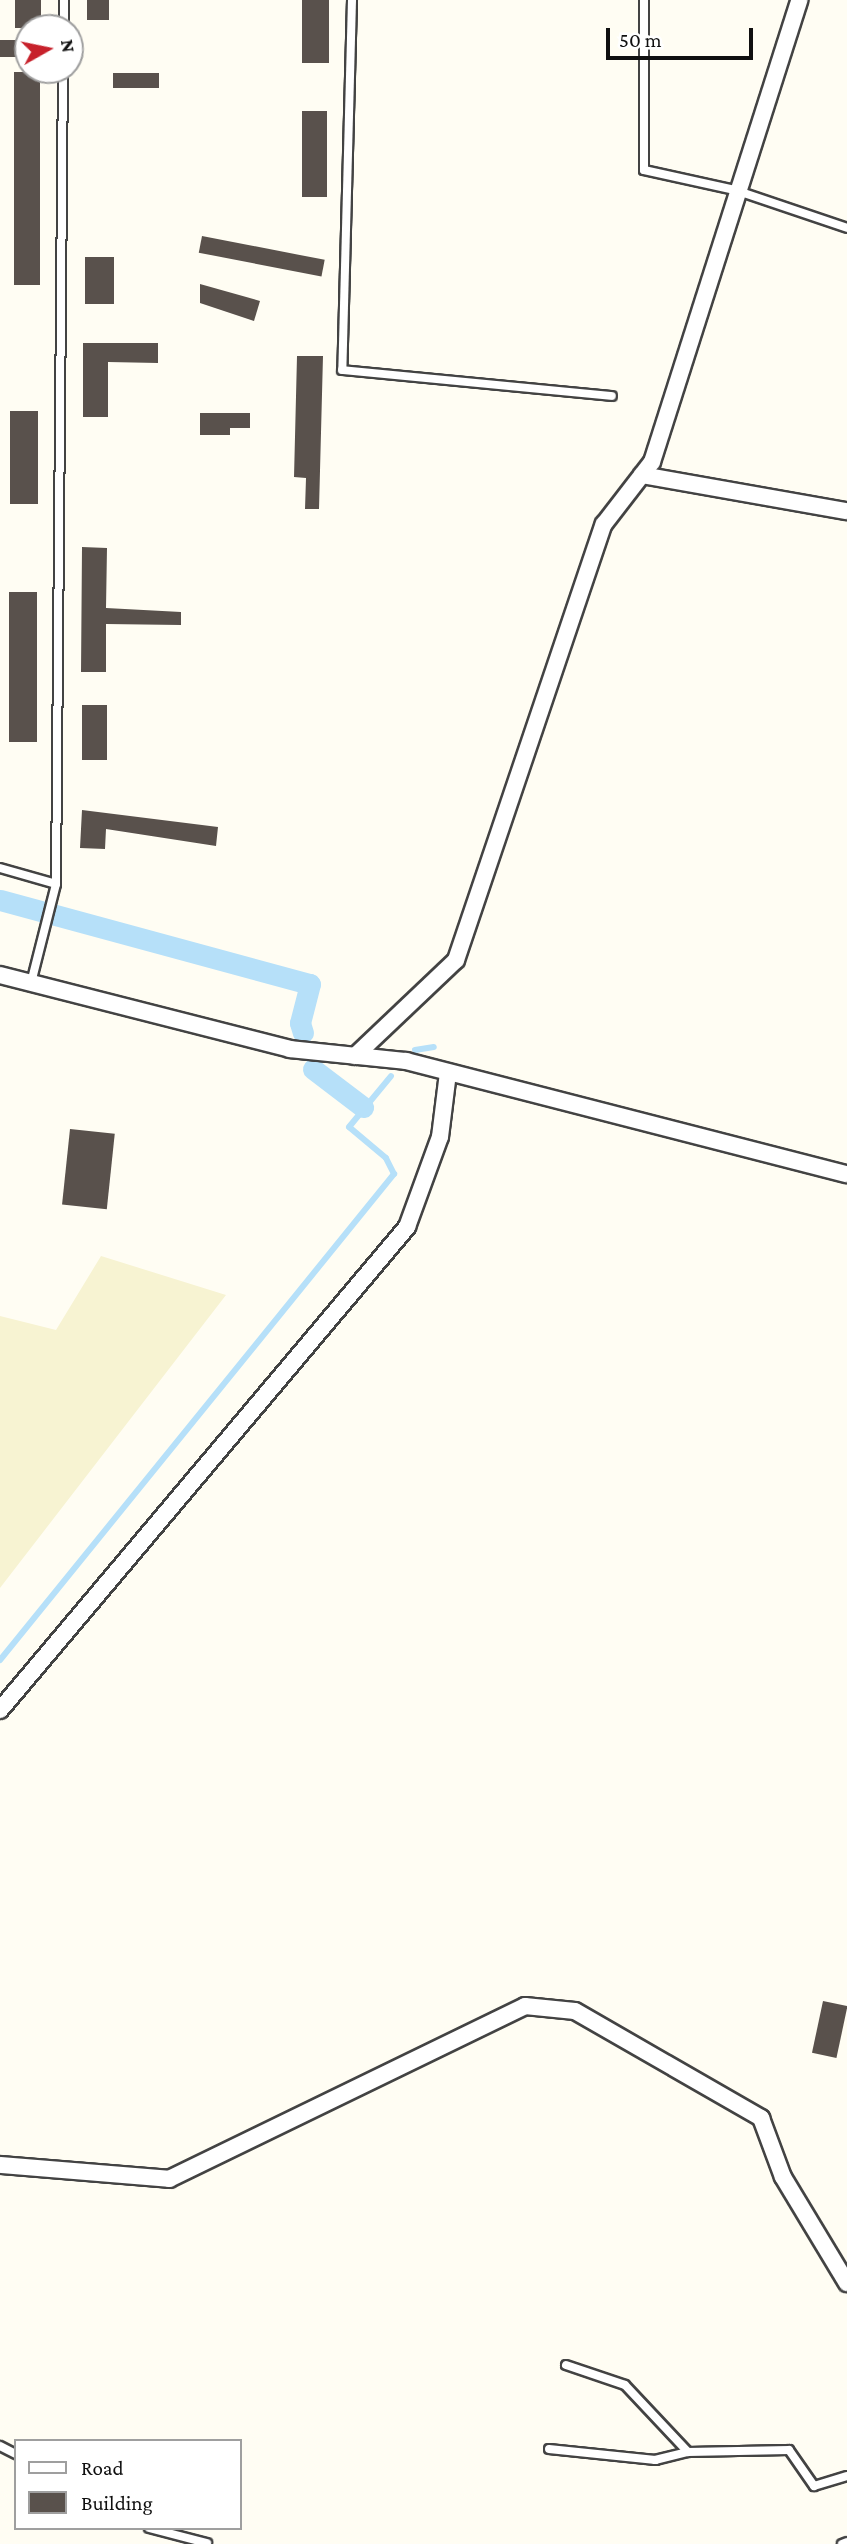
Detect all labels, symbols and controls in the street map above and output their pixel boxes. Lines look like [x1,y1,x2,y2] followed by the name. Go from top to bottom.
[14,14,84,84] north arrow
[609,14,756,58] scale bar
[619,28,662,52] text: 50 m
[57,38,80,54] text: N
[14,2439,242,2530] legend
[81,2456,124,2480] text: Road
[81,2491,153,2515] text: Building

